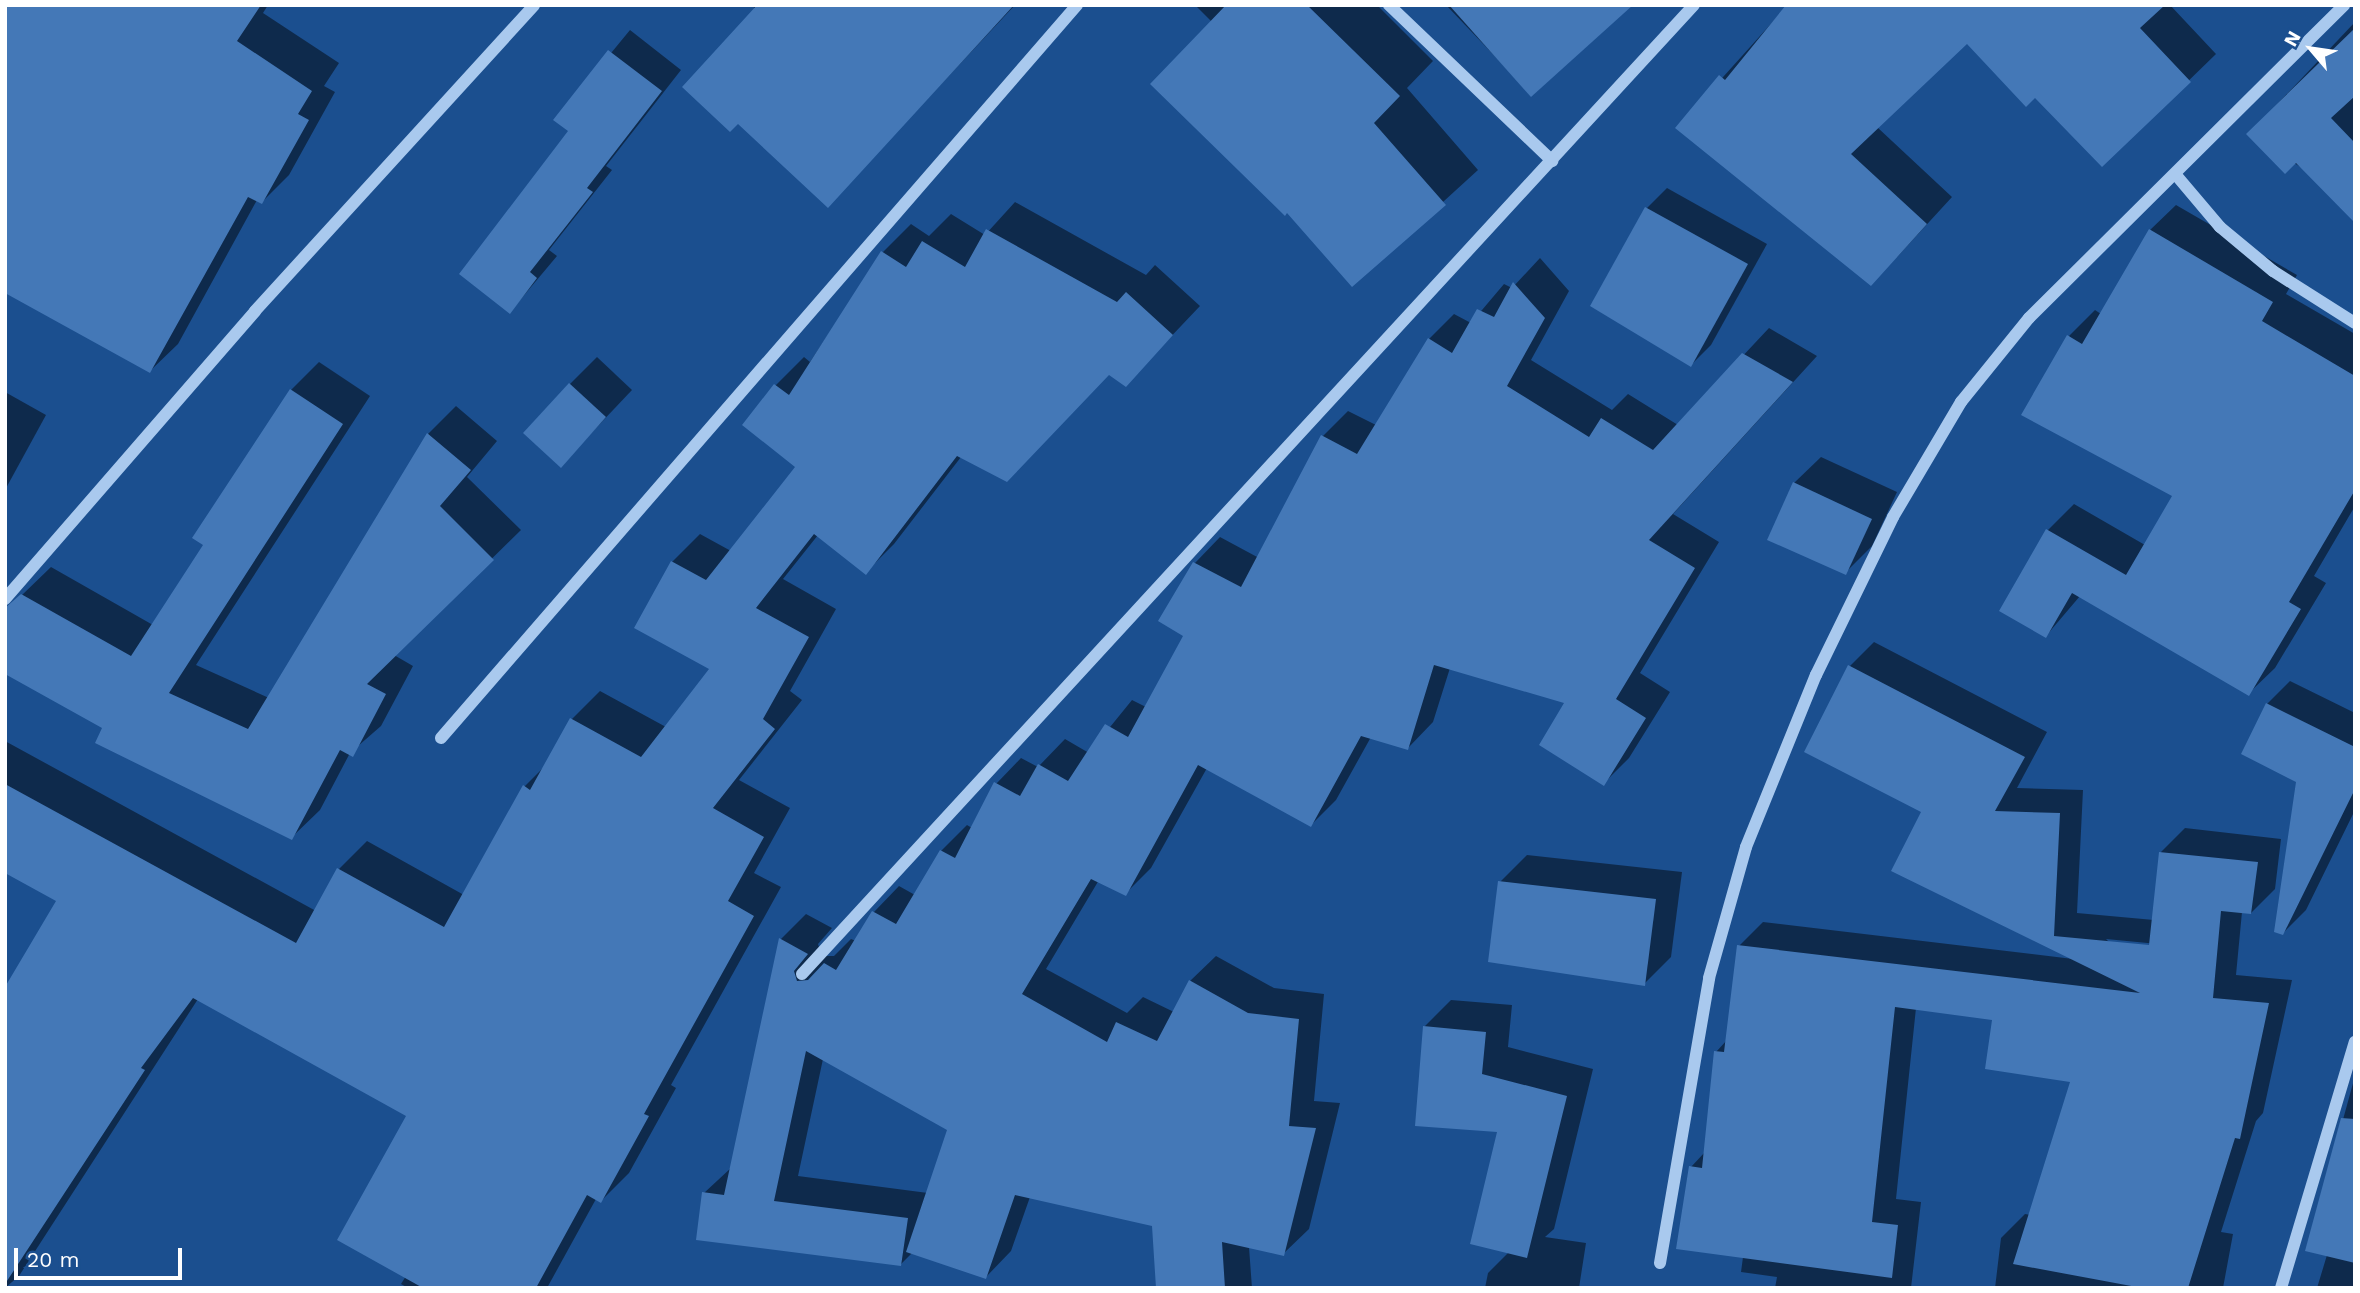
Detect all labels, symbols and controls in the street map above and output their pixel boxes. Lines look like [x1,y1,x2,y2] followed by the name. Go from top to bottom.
[2276,14,2346,84] north arrow
[2279,27,2306,50] text: N
[18,1234,186,1278] scale bar
[27,1247,79,1272] text: 20 m

